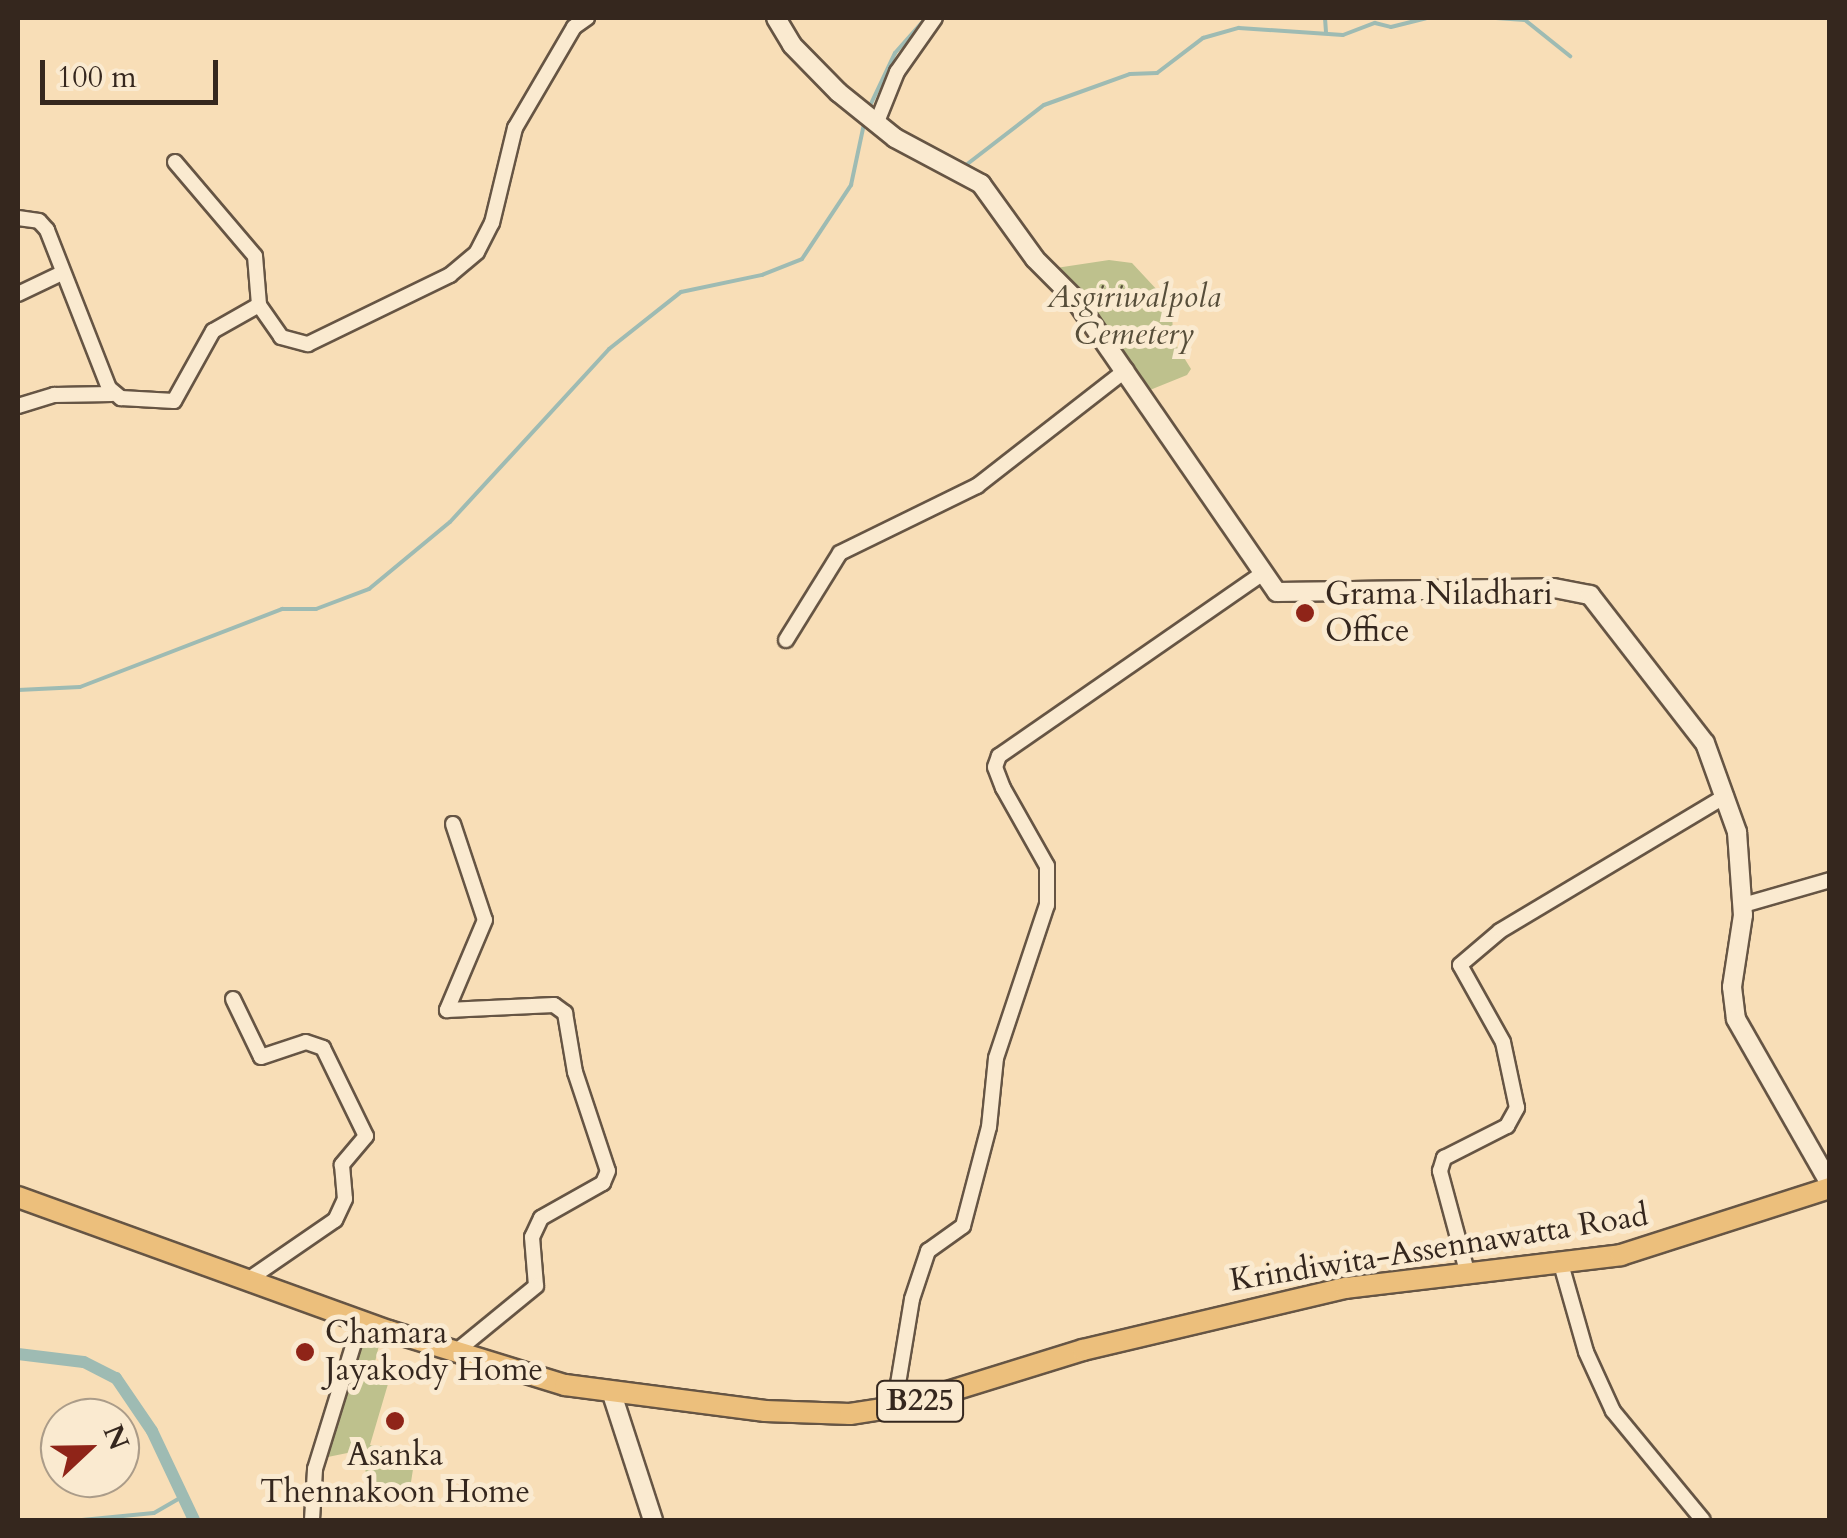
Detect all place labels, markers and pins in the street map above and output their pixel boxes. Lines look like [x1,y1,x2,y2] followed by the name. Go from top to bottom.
[1325,576,1553,651] place label: Grama Niladhari Office
[1294,602,1316,624] marker: Grama Niladhari Office
[325,1315,543,1390] place label: Chamara Jayakody Home
[294,1341,316,1363] marker: Chamara Jayakody Home
[384,1410,406,1432] marker: Asanka Thennakoon Home
[260,1437,530,1512] place label: Asanka Thennakoon Home

